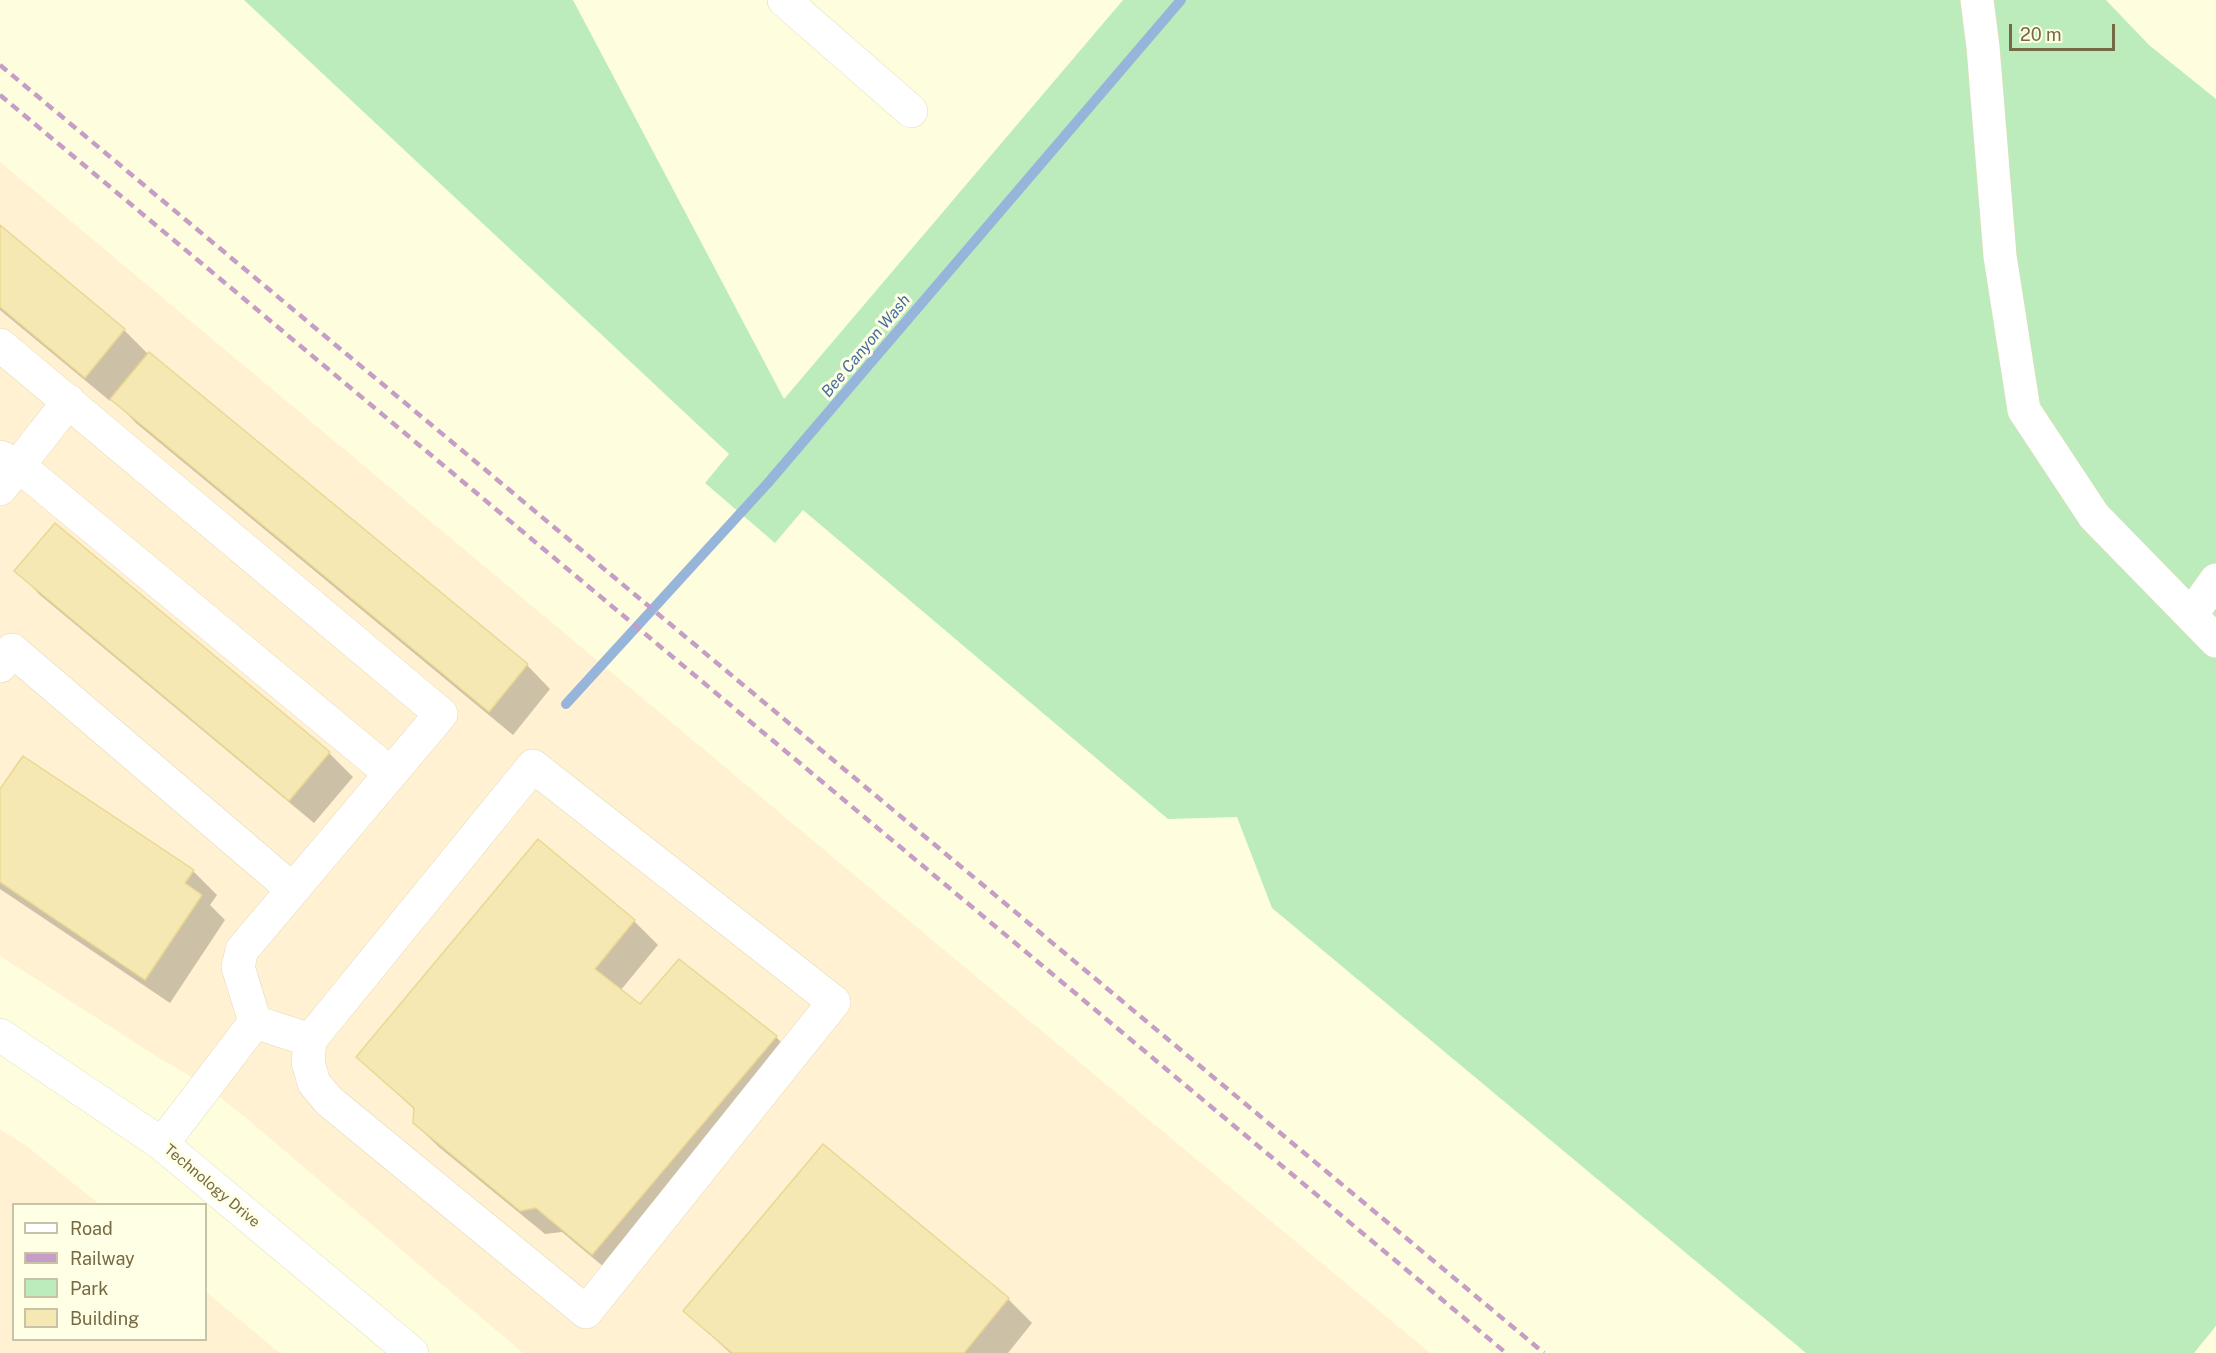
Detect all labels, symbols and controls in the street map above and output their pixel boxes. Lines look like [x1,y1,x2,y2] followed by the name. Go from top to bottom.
[2012,12,2118,50] scale bar
[2020,24,2062,45] text: 20 m
[818,291,914,401] water label: Bee Canyon Wash
[160,1141,264,1231] street label: Technology Drive
[12,1203,207,1341] legend
[70,1218,113,1239] text: Road
[70,1248,135,1269] text: Railway
[70,1278,108,1299] text: Park
[70,1308,139,1329] text: Building

